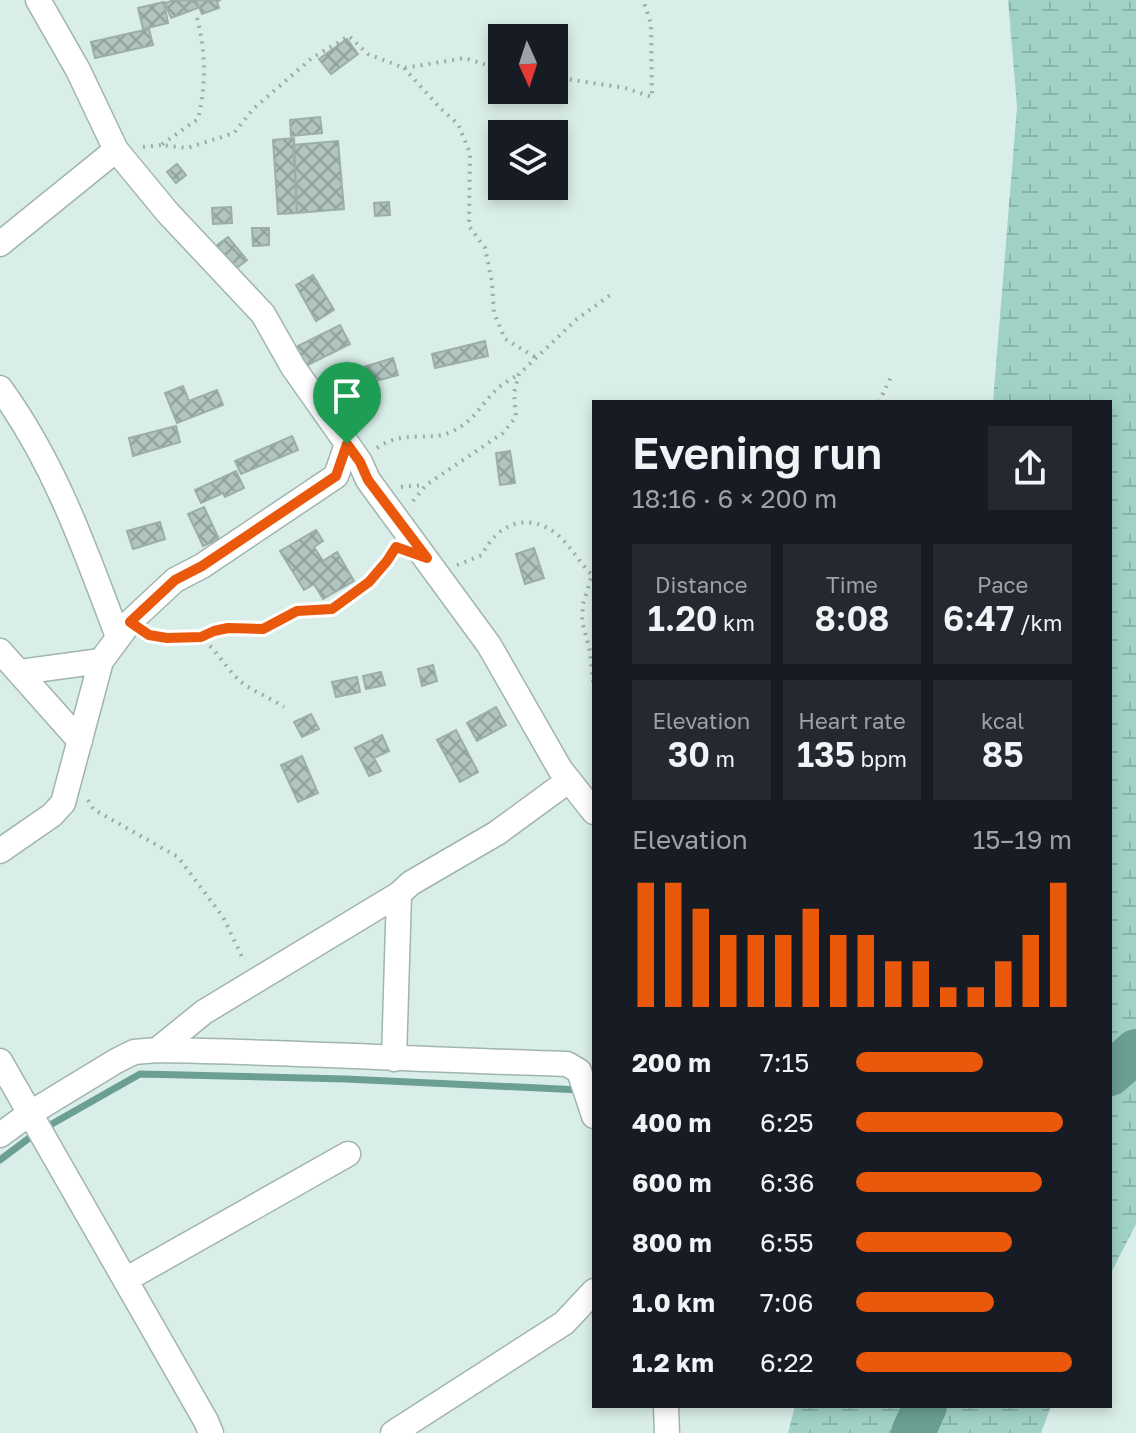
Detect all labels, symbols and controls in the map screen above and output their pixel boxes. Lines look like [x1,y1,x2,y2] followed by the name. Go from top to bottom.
[488,24,568,104] north arrow
[488,24,568,200] map controls
[488,120,568,200] button: layers
[313,362,381,444] pin
[325,374,369,418] icon: arrive
[632,426,882,479] text: Evening run
[988,426,1072,510] button: share
[632,483,837,514] text: 18:16 · 6 × 200 m
[655,571,748,598] text: Distance
[826,571,878,598] text: Time
[977,571,1028,598] text: Pace
[648,598,718,638] text: 1.20
[814,598,890,638] text: 8:08
[943,598,1014,638] text: 6:47
[718,609,755,636] text: km
[1014,609,1062,636] text: /km
[652,707,750,734] text: Elevation
[798,707,906,734] text: Heart rate
[981,707,1024,734] text: kcal
[668,734,710,774] text: 30
[797,734,855,774] text: 135
[982,734,1024,774] text: 85
[710,745,735,772] text: m
[855,745,907,772] text: bpm
[632,824,748,855] text: Elevation
[973,824,1072,855] text: 15–19 m
[632,1047,711,1078] text: 200 m
[760,1047,809,1078] text: 7:15
[632,1107,711,1138] text: 400 m
[760,1107,814,1138] text: 6:25
[632,1167,712,1198] text: 600 m
[760,1167,814,1198] text: 6:36
[632,1227,712,1258] text: 800 m
[760,1227,814,1258] text: 6:55
[632,1287,715,1318] text: 1.0 km
[760,1287,813,1318] text: 7:06
[632,1347,714,1378] text: 1.2 km
[760,1347,814,1378] text: 6:22

